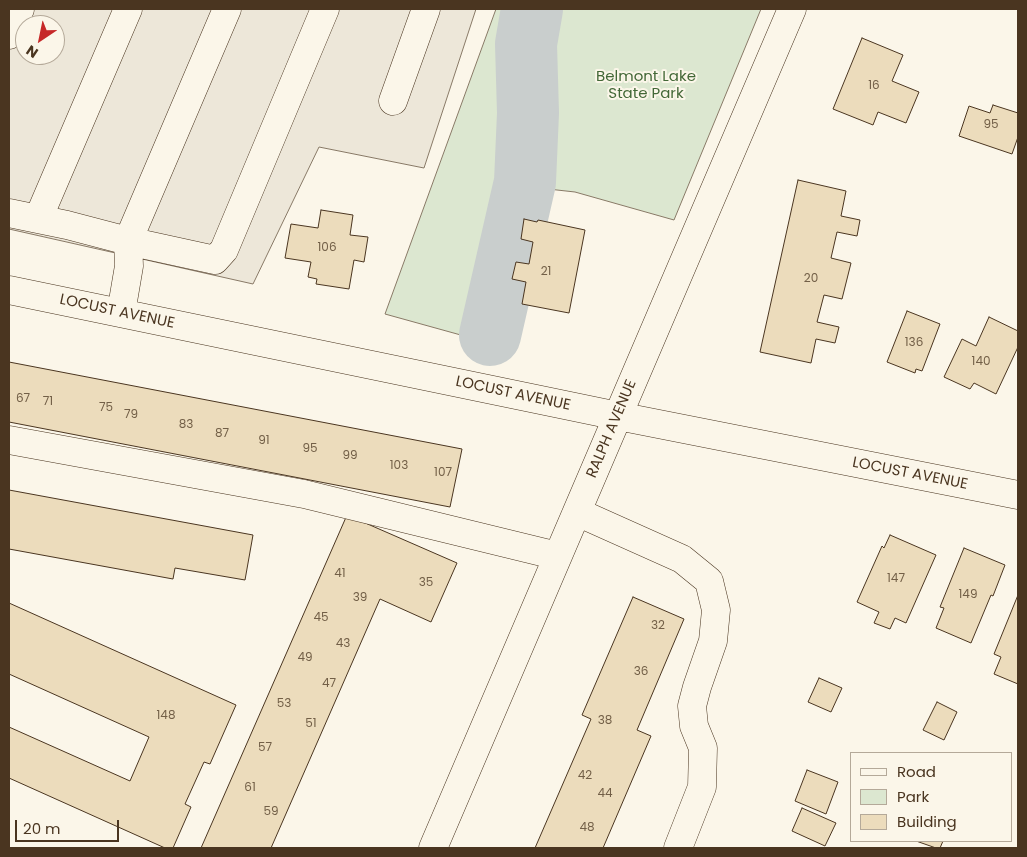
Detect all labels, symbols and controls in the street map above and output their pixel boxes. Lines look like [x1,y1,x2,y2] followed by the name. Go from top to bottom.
[15,15,65,65] north arrow
[22,40,42,63] text: N
[596,68,696,103] park label: Belmont Lake State Park
[868,79,880,93] house number: 16
[983,118,999,132] house number: 95
[318,241,336,255] house number: 106
[541,265,551,279] house number: 21
[804,272,818,286] house number: 20
[58,291,176,333] street label: LOCUST AVENUE
[905,336,923,350] house number: 136
[972,355,990,369] house number: 140
[454,373,572,415] street label: LOCUST AVENUE
[583,377,641,481] street label: RALPH AVENUE
[16,392,30,406] house number: 67
[43,395,53,409] house number: 71
[99,401,113,415] house number: 75
[124,408,138,422] house number: 79
[179,418,193,432] house number: 83
[215,427,229,441] house number: 87
[258,434,270,448] house number: 91
[302,442,318,456] house number: 95
[342,449,358,463] house number: 99
[851,454,969,494] street label: LOCUST AVENUE
[390,459,408,473] house number: 103
[434,466,452,480] house number: 107
[334,567,346,581] house number: 41
[887,572,905,586] house number: 147
[419,576,433,590] house number: 35
[959,588,977,602] house number: 149
[353,591,367,605] house number: 39
[313,611,329,625] house number: 45
[651,619,665,633] house number: 32
[336,637,350,651] house number: 43
[297,651,313,665] house number: 49
[634,665,648,679] house number: 36
[322,677,336,691] house number: 47
[277,697,291,711] house number: 53
[157,709,175,723] house number: 148
[598,714,612,728] house number: 38
[305,717,317,731] house number: 51
[258,741,272,755] house number: 57
[850,752,1012,842] legend
[897,761,936,782] text: Road
[578,769,592,783] house number: 42
[244,781,256,795] house number: 61
[897,786,929,807] text: Park
[597,787,613,801] house number: 44
[263,805,279,819] house number: 59
[18,810,121,842] scale bar
[897,811,957,832] text: Building
[23,818,61,839] text: 20 m
[579,821,595,835] house number: 48

